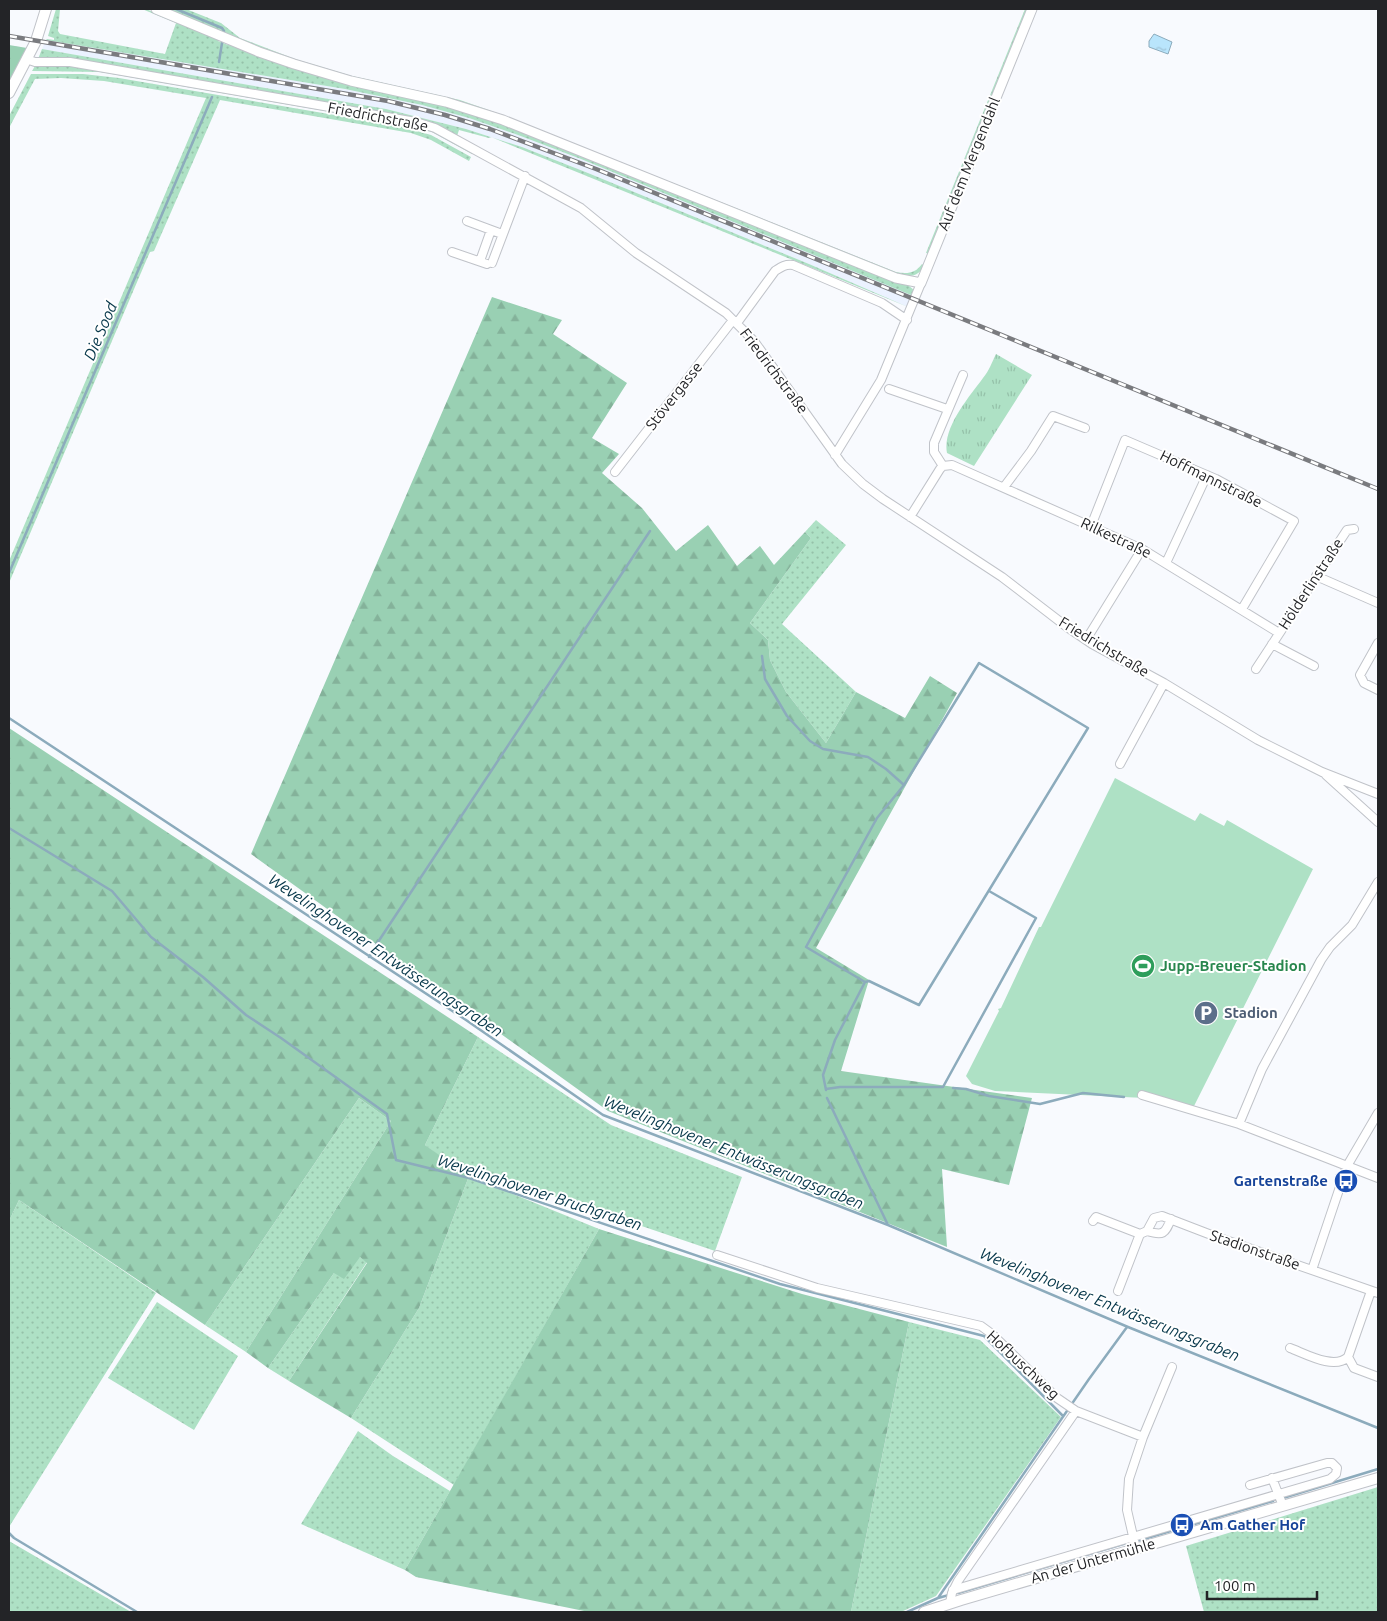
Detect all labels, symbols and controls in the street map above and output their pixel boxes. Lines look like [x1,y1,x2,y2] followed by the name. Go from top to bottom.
[934,95,1003,233] street label: Auf dem Mergendahl
[326,98,430,135] street label: Friedrichstraße
[80,298,121,363] water label: Die Sood
[737,325,812,417] street label: Friedrichstraße
[642,358,705,433] street label: Stövergasse
[1157,446,1265,511] street label: Hoffmannstraße
[1078,514,1154,561] street label: Rilkestraße
[1275,535,1346,632] street label: Hölderlinstraße
[1056,613,1152,680] street label: Friedrichstraße
[266,870,506,1040] water label: Wevelinghovener Entwässerungsgraben
[1130,953,1156,979] sports icon: Jupp-Breuer-Stadion
[1160,957,1307,974] place label: Jupp-Breuer-Stadion
[1193,1000,1219,1026] parking icon: Stadion
[1224,1004,1278,1021] place label: Stadion
[602,1092,866,1212] water label: Wevelinghovener Entwässerungsgraben
[436,1150,644,1234] water label: Wevelinghovener Bruchgraben
[1333,1168,1359,1194] bus stop icon: Gartenstraße
[1234,1172,1328,1189] place label: Gartenstraße
[1208,1226,1303,1273] street label: Stadionstraße
[978,1244,1242,1364] water label: Wevelinghovener Entwässerungsgraben
[984,1327,1063,1403] street label: Hofbuschweg
[1169,1512,1195,1538] bus stop icon: Am Gather Hof
[1200,1516,1306,1533] place label: Am Gather Hof
[1029,1535,1157,1586] street label: An der Untermühle
[1207,1568,1317,1600] scale bar
[1214,1577,1256,1594] text: 100 m

